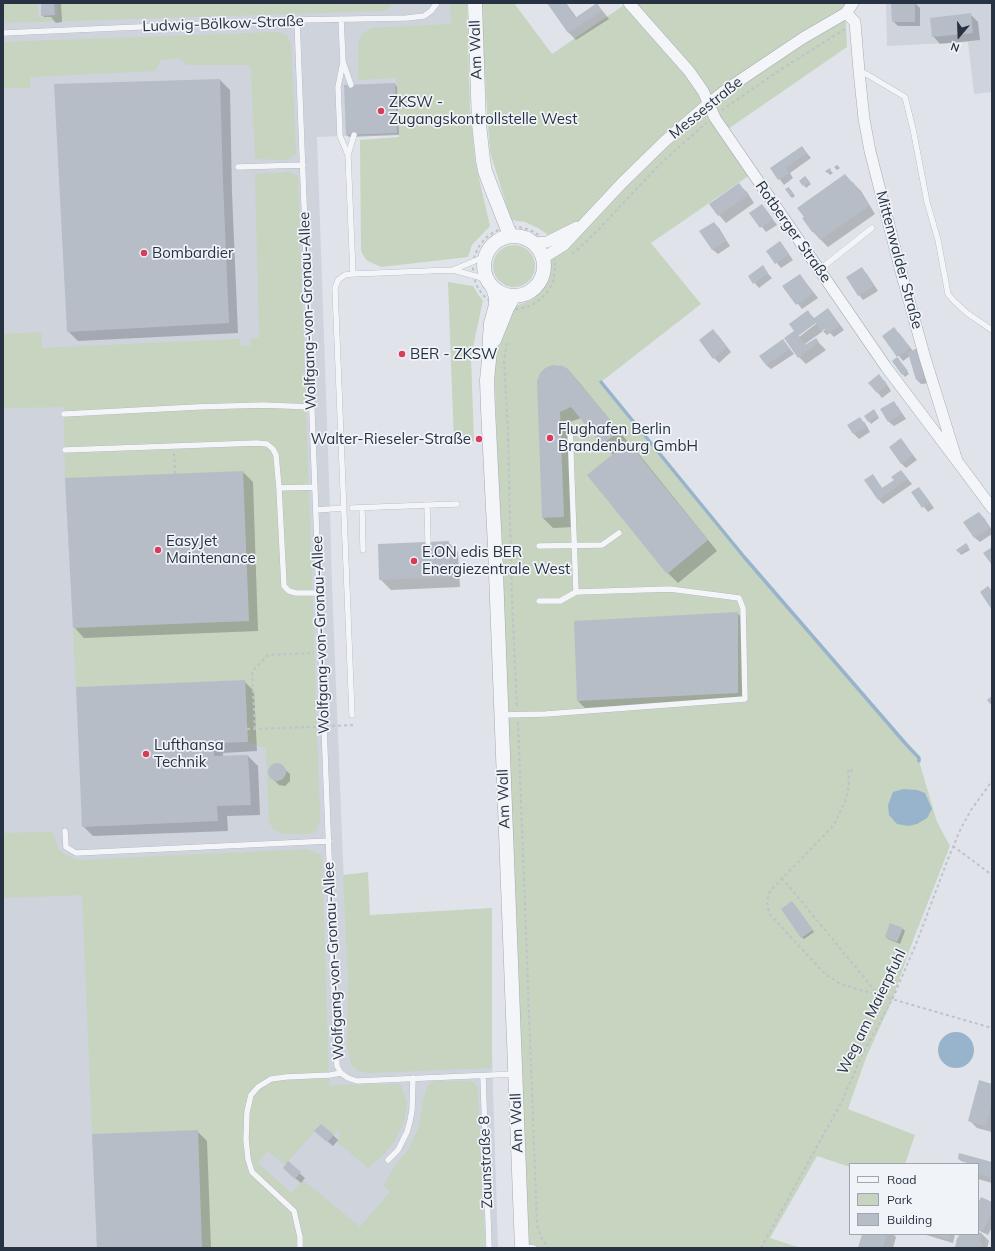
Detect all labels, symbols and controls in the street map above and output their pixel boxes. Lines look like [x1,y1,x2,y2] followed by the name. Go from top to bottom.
[142,12,304,36] street label: Ludwig-Bölkow-Straße
[939,16,979,56] north arrow
[466,20,486,80] street label: Am Wall
[949,39,961,55] text: N
[666,73,746,143] street label: Messestraße
[389,93,577,128] place label: ZKSW - Zugangskontrollstelle West
[376,106,386,116] marker: ZKSW - Zugangskontrollstelle West
[751,178,835,286] street label: Rotberger Straße
[872,189,926,331] street label: Mittenwalder Straße
[296,212,320,410] street label: Wolfgang-von-Gronau-Allee
[152,244,233,262] place label: Bombardier
[139,248,149,258] marker: Bombardier
[410,345,498,363] place label: BER - ZKSW
[397,349,407,359] marker: BER - ZKSW
[558,420,698,455] place label: Flughafen Berlin Brandenburg GmbH
[310,430,471,448] place label: Walter-Rieseler-Straße
[545,433,555,443] marker: Flughafen Berlin Brandenburg GmbH
[474,434,484,444] marker: Walter-Rieseler-Straße
[166,532,256,567] place label: EasyJet Maintenance
[309,536,333,734] street label: Wolfgang-von-Gronau-Allee
[422,543,570,578] place label: E.ON edis BER Energiezentrale West
[153,545,163,555] marker: EasyJet Maintenance
[409,556,419,566] marker: E.ON edis BER Energiezentrale West
[154,736,224,771] place label: Lufthansa Technik
[141,749,151,759] marker: Lufthansa Technik
[494,769,514,829] street label: Am Wall
[320,861,348,1061] street label: Wolfgang-von-Gronau-Allee
[834,946,910,1078] street label: Weg am Maierpfuhl
[507,1093,527,1153] street label: Am Wall
[475,1115,497,1209] street label: Zaunstraße 8
[849,1163,979,1235] legend
[887,1172,916,1187] text: Road
[887,1192,912,1207] text: Park
[887,1212,932,1227] text: Building

